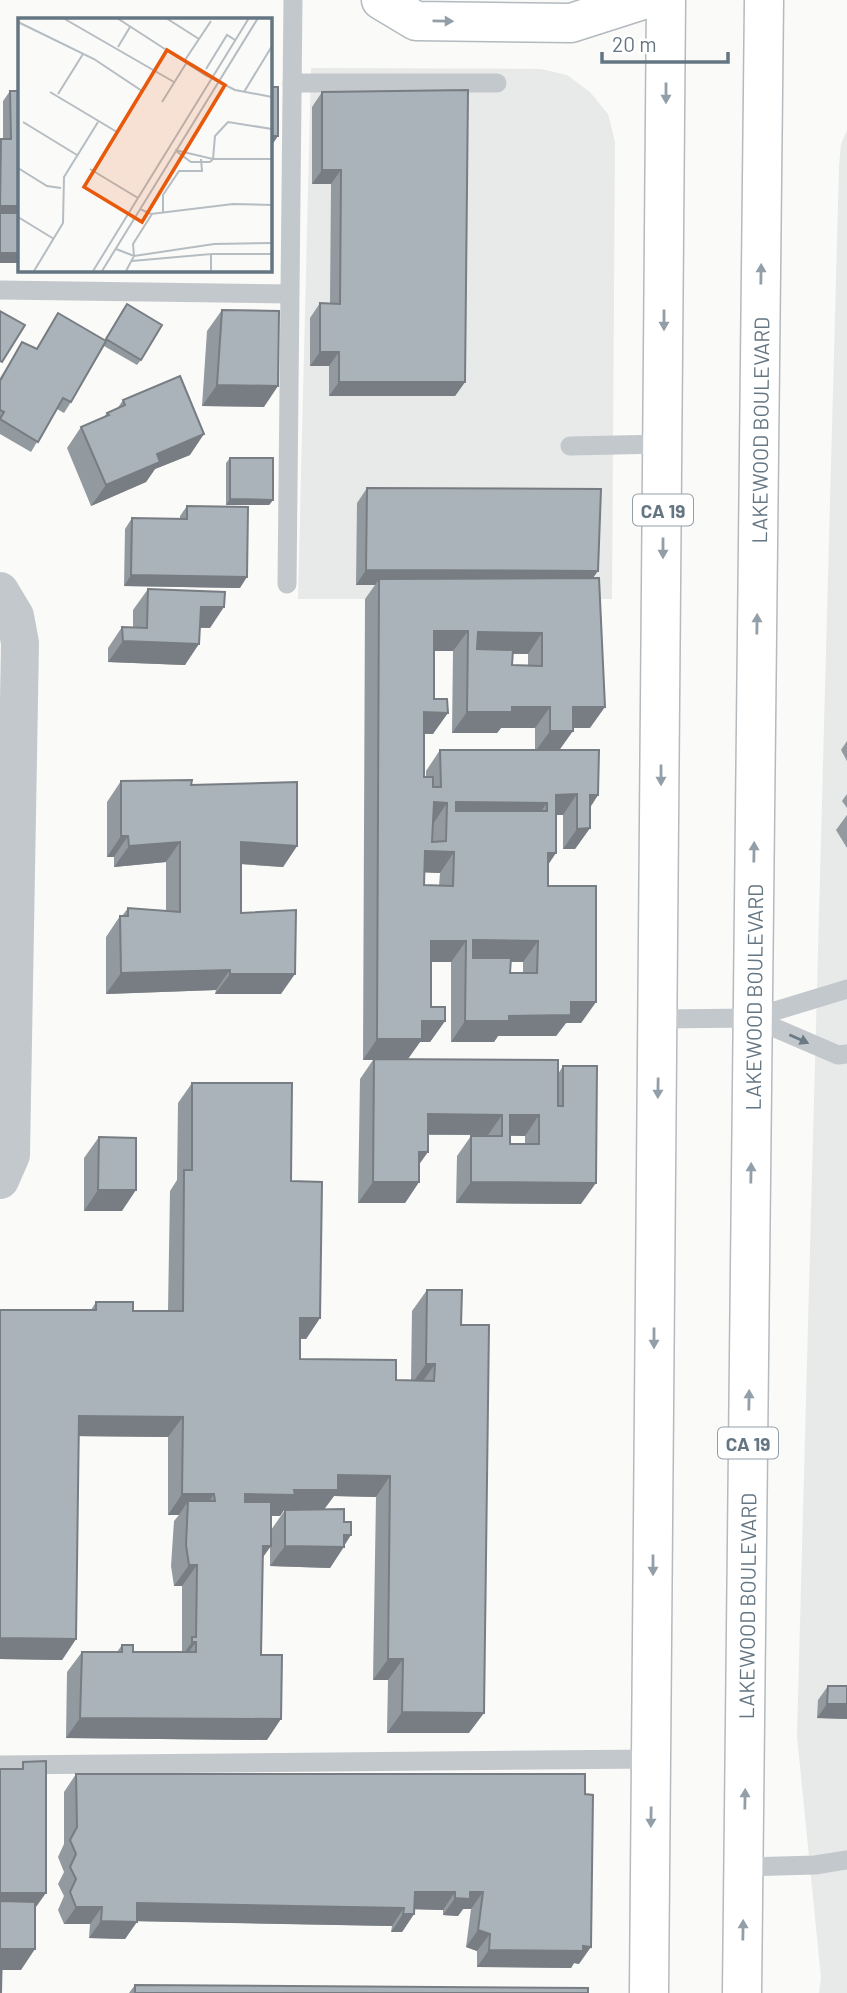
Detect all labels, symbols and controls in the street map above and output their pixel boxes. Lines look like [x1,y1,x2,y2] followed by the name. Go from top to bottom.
[433,15,455,27] one-way arrow
[18,18,271,271] inset map
[602,21,728,65] scale bar
[612,31,657,56] text: 20 m
[660,82,672,104] one-way arrow
[755,263,767,285] one-way arrow
[658,309,670,331] one-way arrow
[746,317,773,543] street label: LAKEWOOD BOULEVARD
[633,495,693,526] road number: CA 19
[657,537,669,559] one-way arrow
[751,613,763,635] one-way arrow
[655,764,667,786] one-way arrow
[749,841,760,863] one-way arrow
[739,884,767,1110] street label: LAKEWOOD BOULEVARD
[789,1033,810,1044] one-way arrow
[652,1077,664,1099] one-way arrow
[745,1161,757,1183] one-way arrow
[648,1327,660,1349] one-way arrow
[743,1389,755,1411] one-way arrow
[718,1428,778,1458] road number: CA 19
[733,1493,760,1719] street label: LAKEWOOD BOULEVARD
[647,1555,659,1577] one-way arrow
[739,1788,751,1810] one-way arrow
[646,1807,657,1829] one-way arrow
[737,1919,749,1941] one-way arrow

